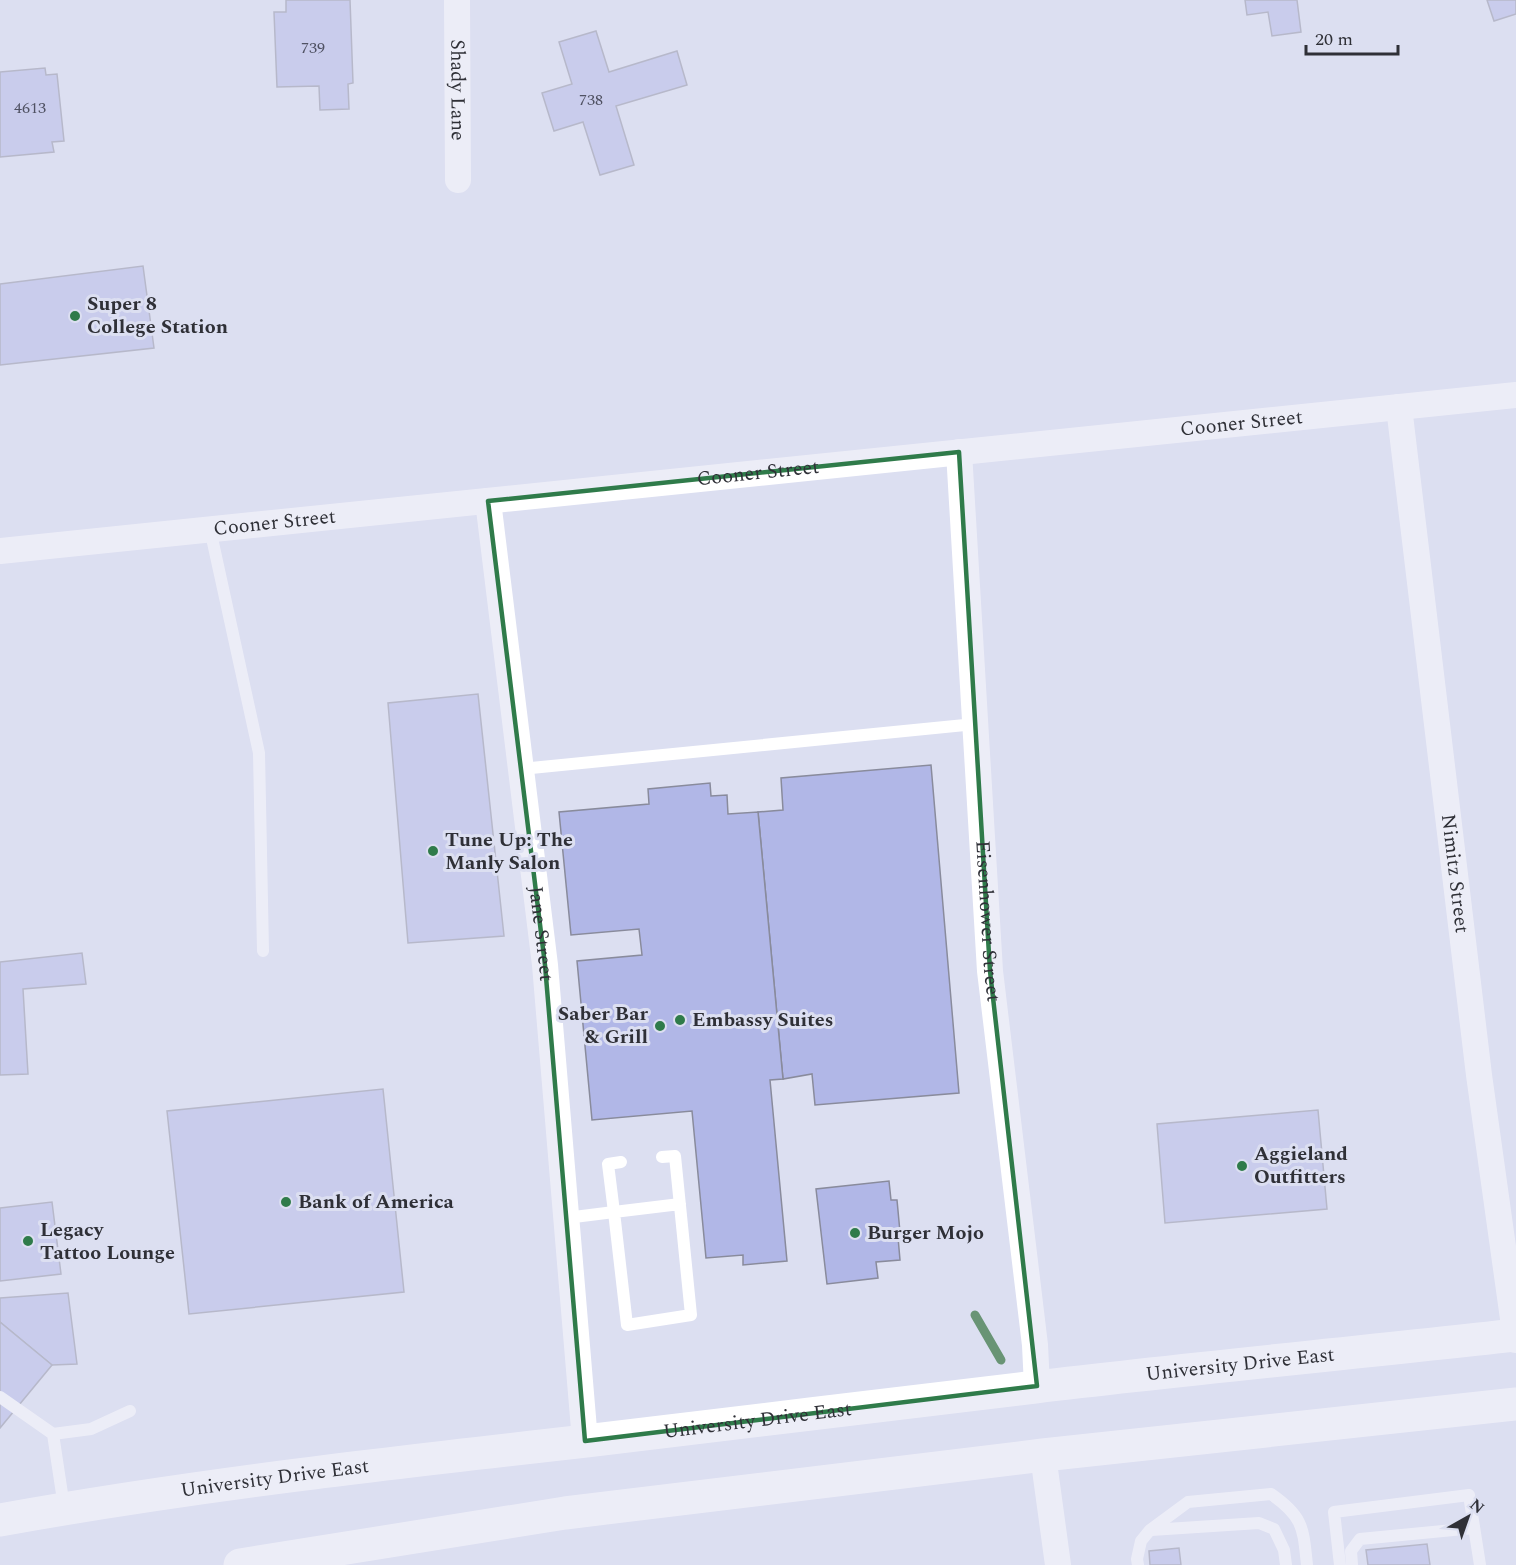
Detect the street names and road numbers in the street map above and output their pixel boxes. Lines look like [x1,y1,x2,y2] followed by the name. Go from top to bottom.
[442,39,473,141] street label: Shady Lane
[1179,402,1304,444] street label: Cooner Street
[695,452,821,494] street label: Cooner Street
[212,502,337,544] street label: Cooner Street
[1433,812,1477,935] street label: Nimitz Street
[967,839,1009,1004] street label: Eisenhower Street
[520,884,561,983] street label: Jane Street
[1144,1340,1336,1389] street label: University Drive East
[661,1394,853,1447] street label: University Drive East
[179,1451,371,1506] street label: University Drive East

